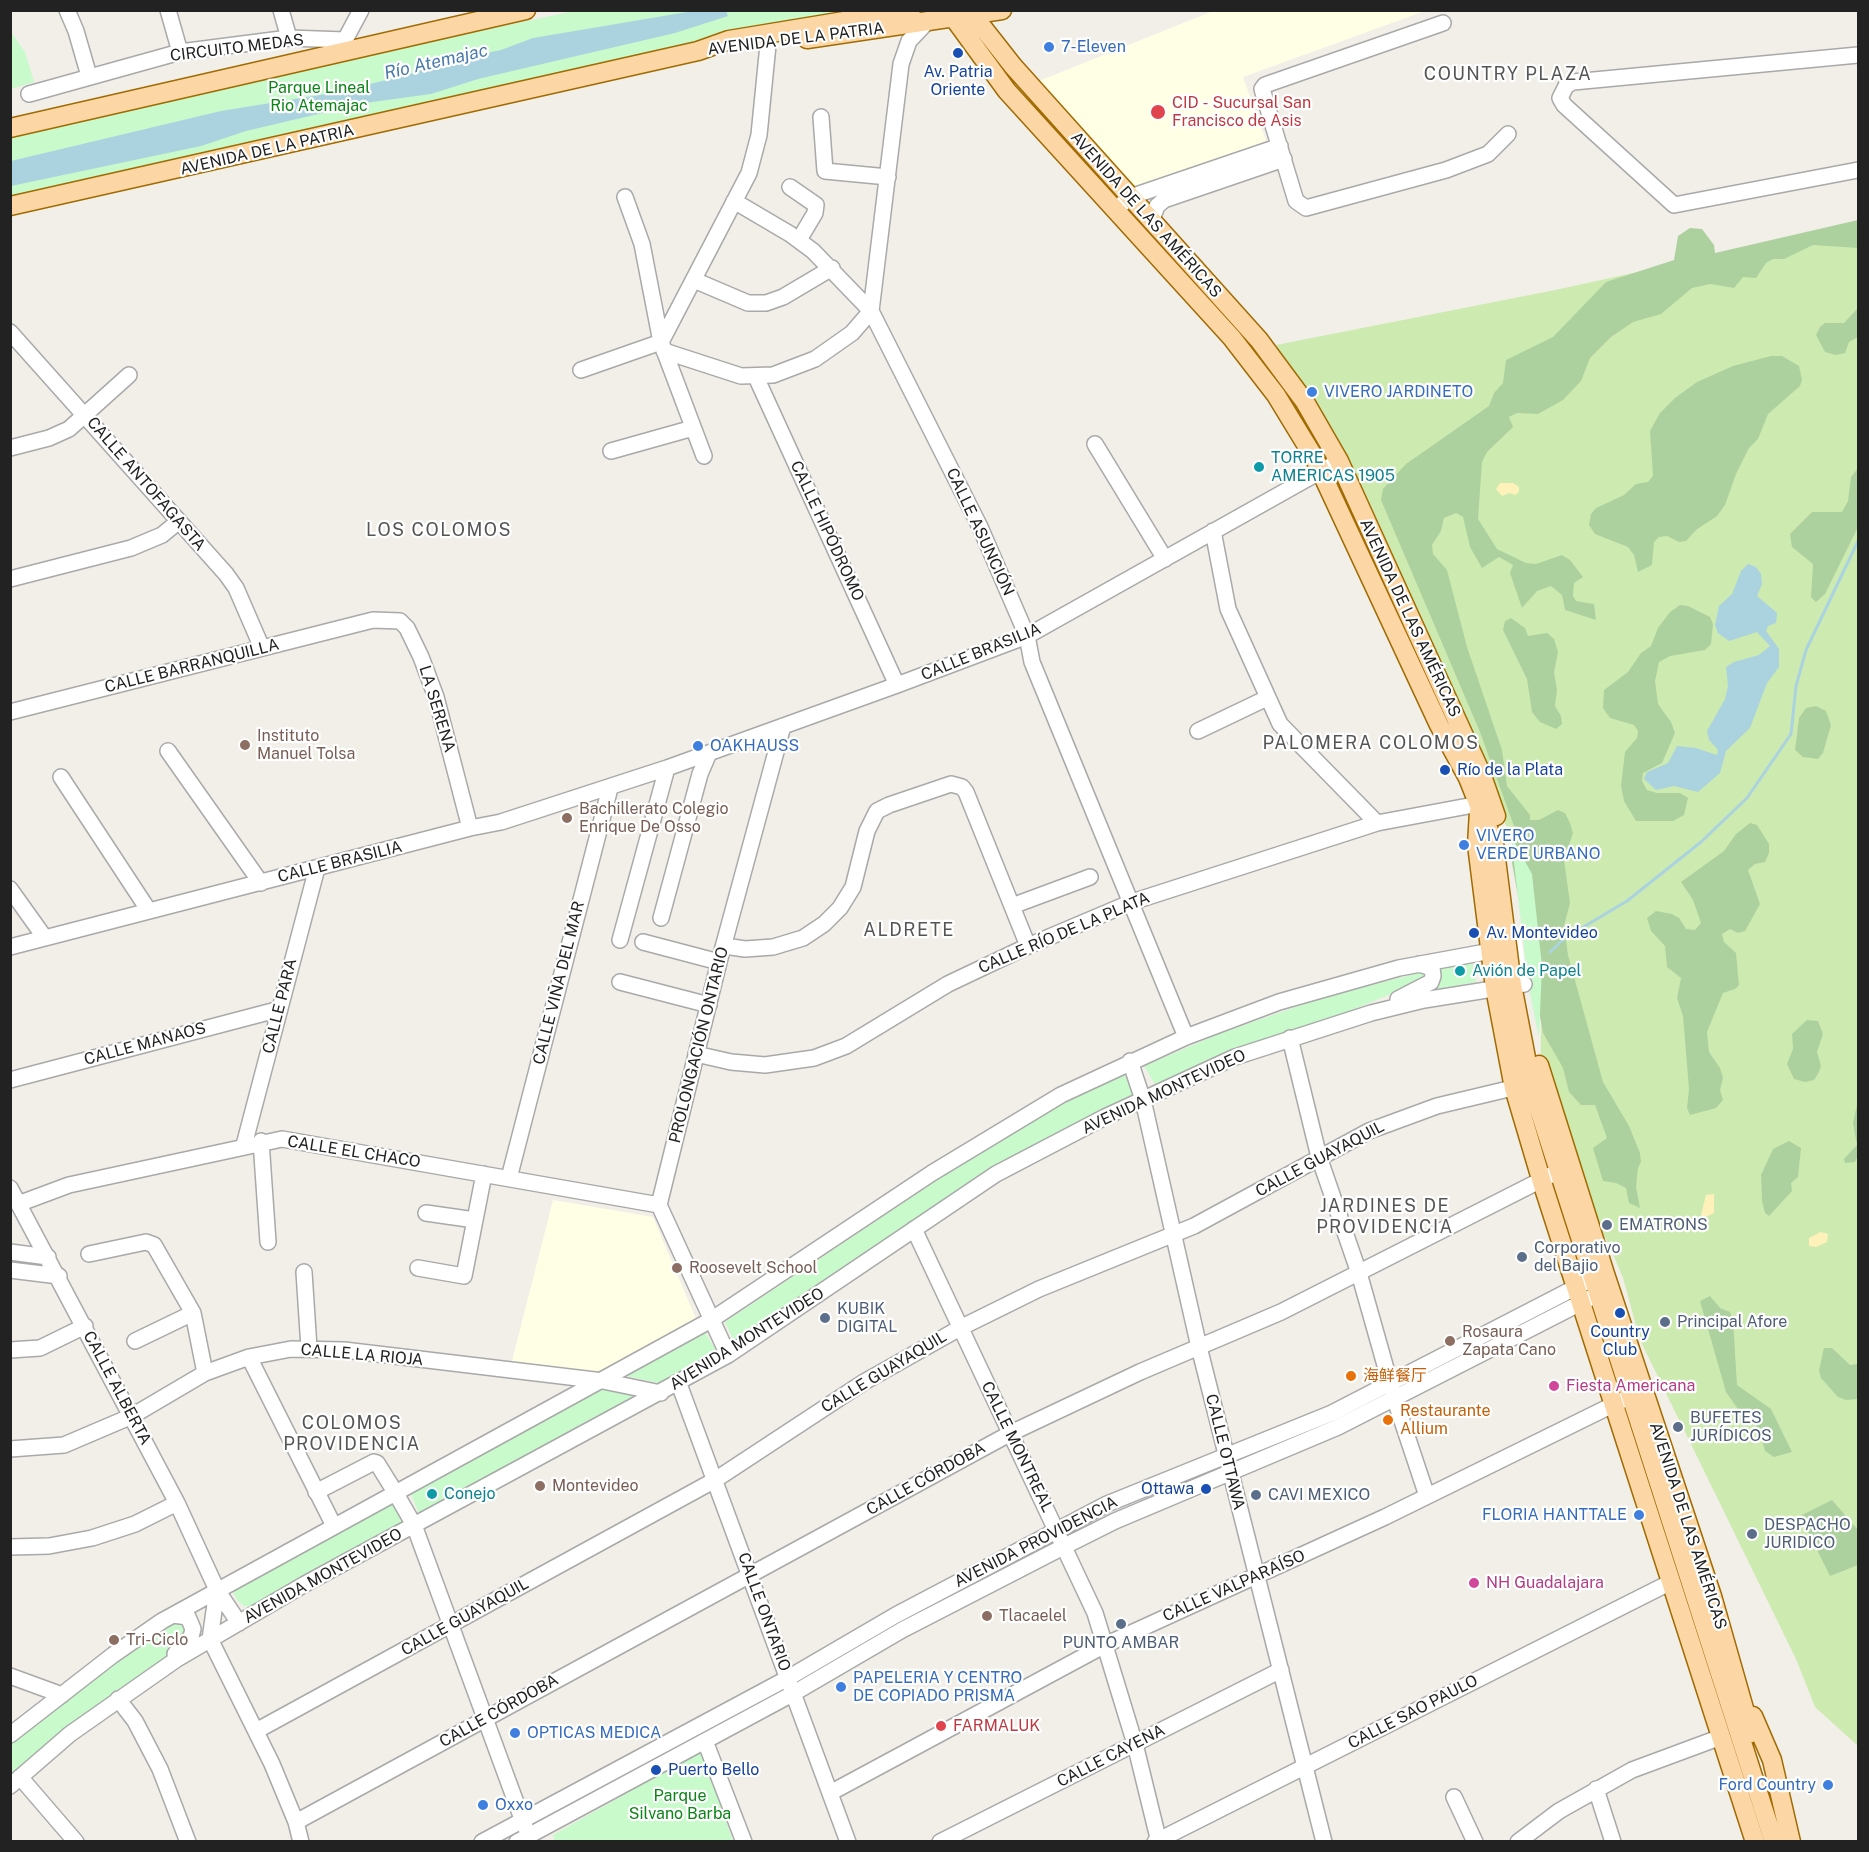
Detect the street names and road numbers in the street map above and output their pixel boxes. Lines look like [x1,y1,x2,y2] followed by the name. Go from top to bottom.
[707,19,885,59] street label: AVENIDA DE LA PATRIA
[169,30,305,66] street label: CIRCUITO MEDAS
[178,121,356,179] street label: AVENIDA DE LA PATRIA
[1066,128,1226,302] street label: AVENIDA DE LAS AMÉRICAS
[83,413,209,555] street label: CALLE ANTOFAGASTA
[786,458,868,604] street label: CALLE HIPÓDROMO
[942,465,1018,599] street label: CALLE ASUNCIÓN
[1356,516,1464,720] street label: AVENIDA DE LAS AMÉRICAS
[918,619,1044,685] street label: CALLE BRASILIA
[103,635,281,697] street label: CALLE BARRANQUILLA
[415,663,459,755] street label: LA SERENA
[276,837,404,887] street label: CALLE BRASILIA
[976,888,1152,978] street label: CALLE RÍO DE LA PLATA
[529,899,589,1067] street label: CALLE VIÑA DEL MAR
[665,945,733,1145] street label: PROLONGACIÓN ONTARIO
[259,956,301,1056] street label: CALLE PARA
[82,1019,208,1069] street label: CALLE MANAOS
[1079,1046,1249,1138] street label: AVENIDA MONTEVIDEO
[1252,1117,1388,1201] street label: CALLE GUAYAQUIL
[286,1132,422,1172] street label: CALLE EL CHACO
[666,1284,828,1394] street label: AVENIDA MONTEVIDEO
[818,1327,950,1417] street label: CALLE GUAYAQUIL
[79,1328,155,1448] street label: CALLE ALBERTA
[300,1340,424,1370] street label: CALLE LA RIOJA
[977,1378,1057,1516] street label: CALLE MONTREAL
[1201,1392,1249,1512] street label: CALLE OTTAWA
[1645,1420,1731,1632] street label: AVENIDA DE LAS AMÉRICAS
[863,1438,989,1520] street label: CALLE CÓRDOBA
[951,1492,1121,1592] street label: AVENIDA PROVIDENCIA
[240,1524,406,1628] street label: AVENIDA MONTEVIDEO
[1160,1546,1308,1626] street label: CALLE VALPARAÍSO
[734,1550,794,1674] street label: CALLE ONTARIO
[398,1574,532,1660] street label: CALLE GUAYAQUIL
[436,1670,562,1752] street label: CALLE CÓRDOBA
[1345,1671,1481,1753] street label: CALLE SAO PAULO
[1054,1721,1168,1791] street label: CALLE CAYENA

